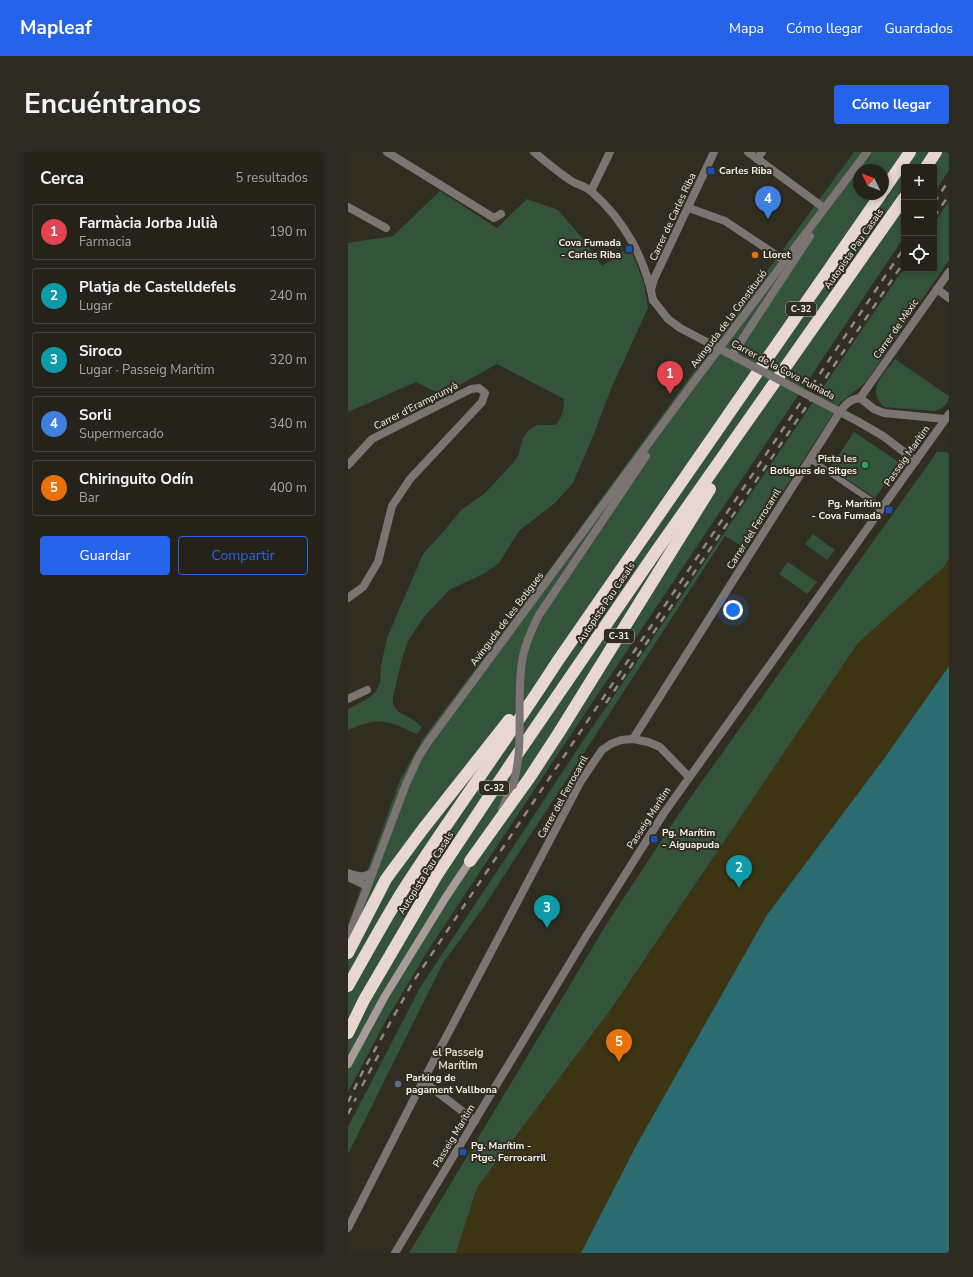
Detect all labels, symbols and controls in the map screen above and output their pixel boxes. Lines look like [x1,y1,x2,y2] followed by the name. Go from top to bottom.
[20,15,92,41] text: Mapleaf
[729,19,764,38] text: Mapa
[786,19,862,38] text: Cómo llegar
[884,19,953,38] text: Guardados
[24,85,201,123] text: Encuéntranos
[834,85,949,124] button: Cómo llegar
[719,164,772,178] place label: Carles Riba
[853,164,889,200] north arrow
[901,164,937,272] map controls
[901,164,937,200] button: +
[706,166,716,176] marker: Carles Riba
[40,167,84,190] text: Cerca
[236,169,308,187] text: 5 resultados
[647,171,699,263] street label: Carrer de Carles Riba
[755,186,781,219] pin: 4
[901,200,937,236] button: −
[821,206,887,292] street label: Autopista Pau Casals
[79,213,218,233] text: Farmàcia Jorba Julià
[50,223,58,241] text: 1
[269,223,307,241] text: 190 m
[79,233,131,251] text: Farmacia
[559,236,621,262] place label: Cova Fumada - Carles Riba
[901,236,937,272] button: locate
[624,244,634,254] marker: Cova Fumada - Carles Riba
[763,248,791,262] place label: Lloret
[750,250,760,260] marker: Lloret
[687,267,771,371] street label: Avinguda de la Constitució
[79,277,236,297] text: Platja de Castelldefels
[50,287,58,305] text: 2
[269,287,307,305] text: 240 m
[870,296,922,362] street label: Carrer de Mèxic
[79,297,112,315] text: Lugar
[786,302,816,316] road number: C-32
[729,337,837,403] street label: Carrer de la Cova Fumada
[79,341,122,361] text: Siroco
[50,351,58,369] text: 3
[269,351,307,369] text: 320 m
[79,361,215,379] text: Lugar · Passeig Marítim
[657,361,683,394] pin: 1
[372,379,460,433] street label: Carrer d'Eramprunyà
[79,405,112,425] text: Sorli
[50,415,58,433] text: 4
[269,415,307,433] text: 340 m
[881,423,933,489] street label: Passeig Marítim
[79,425,164,443] text: Supermercado
[770,452,857,478] place label: Pista les Botigues de Sitges
[860,460,870,470] marker: Pista les Botigues de Sitges
[79,469,194,489] text: Chiringuito Odín
[50,479,58,497] text: 5
[269,479,307,497] text: 400 m
[723,486,785,572] street label: Carrer del Ferrocarril
[79,489,99,507] text: Bar
[812,497,881,523] place label: Pg. Marítim - Cova Fumada
[884,505,894,515] marker: Pg. Marítim - Cova Fumada
[40,536,170,575] button: Guardar
[178,536,308,575] button: Compartir
[574,559,639,646] street label: Autopista Pau Casals
[467,569,547,669] street label: Avinguda de les Botigues
[723,600,743,620] your location
[604,629,634,643] road number: C-31
[534,753,592,841] street label: Carrer del Ferrocarril
[479,781,509,795] road number: C-32
[624,784,674,852] street label: Passeig Marítim
[662,826,720,852] place label: Pg. Marítim - Aiguapuda
[395,829,457,917] street label: Autopista Pau Casals
[649,834,659,844] marker: Pg. Marítim - Aiguapuda
[726,855,752,888] pin: 2
[534,895,560,928] pin: 3
[606,1029,632,1062] pin: 5
[432,1045,484,1073] district label: el Passeig Marítim
[406,1071,497,1097] place label: Parking de pagament Vallbona
[393,1079,403,1089] marker: Parking de pagament Vallbona
[430,1102,478,1170] street label: Passeig Marítim
[471,1139,547,1165] place label: Pg. Marítim - Ptge. Ferrocarril
[458,1147,468,1157] marker: Pg. Marítim - Ptge. Ferrocarril

